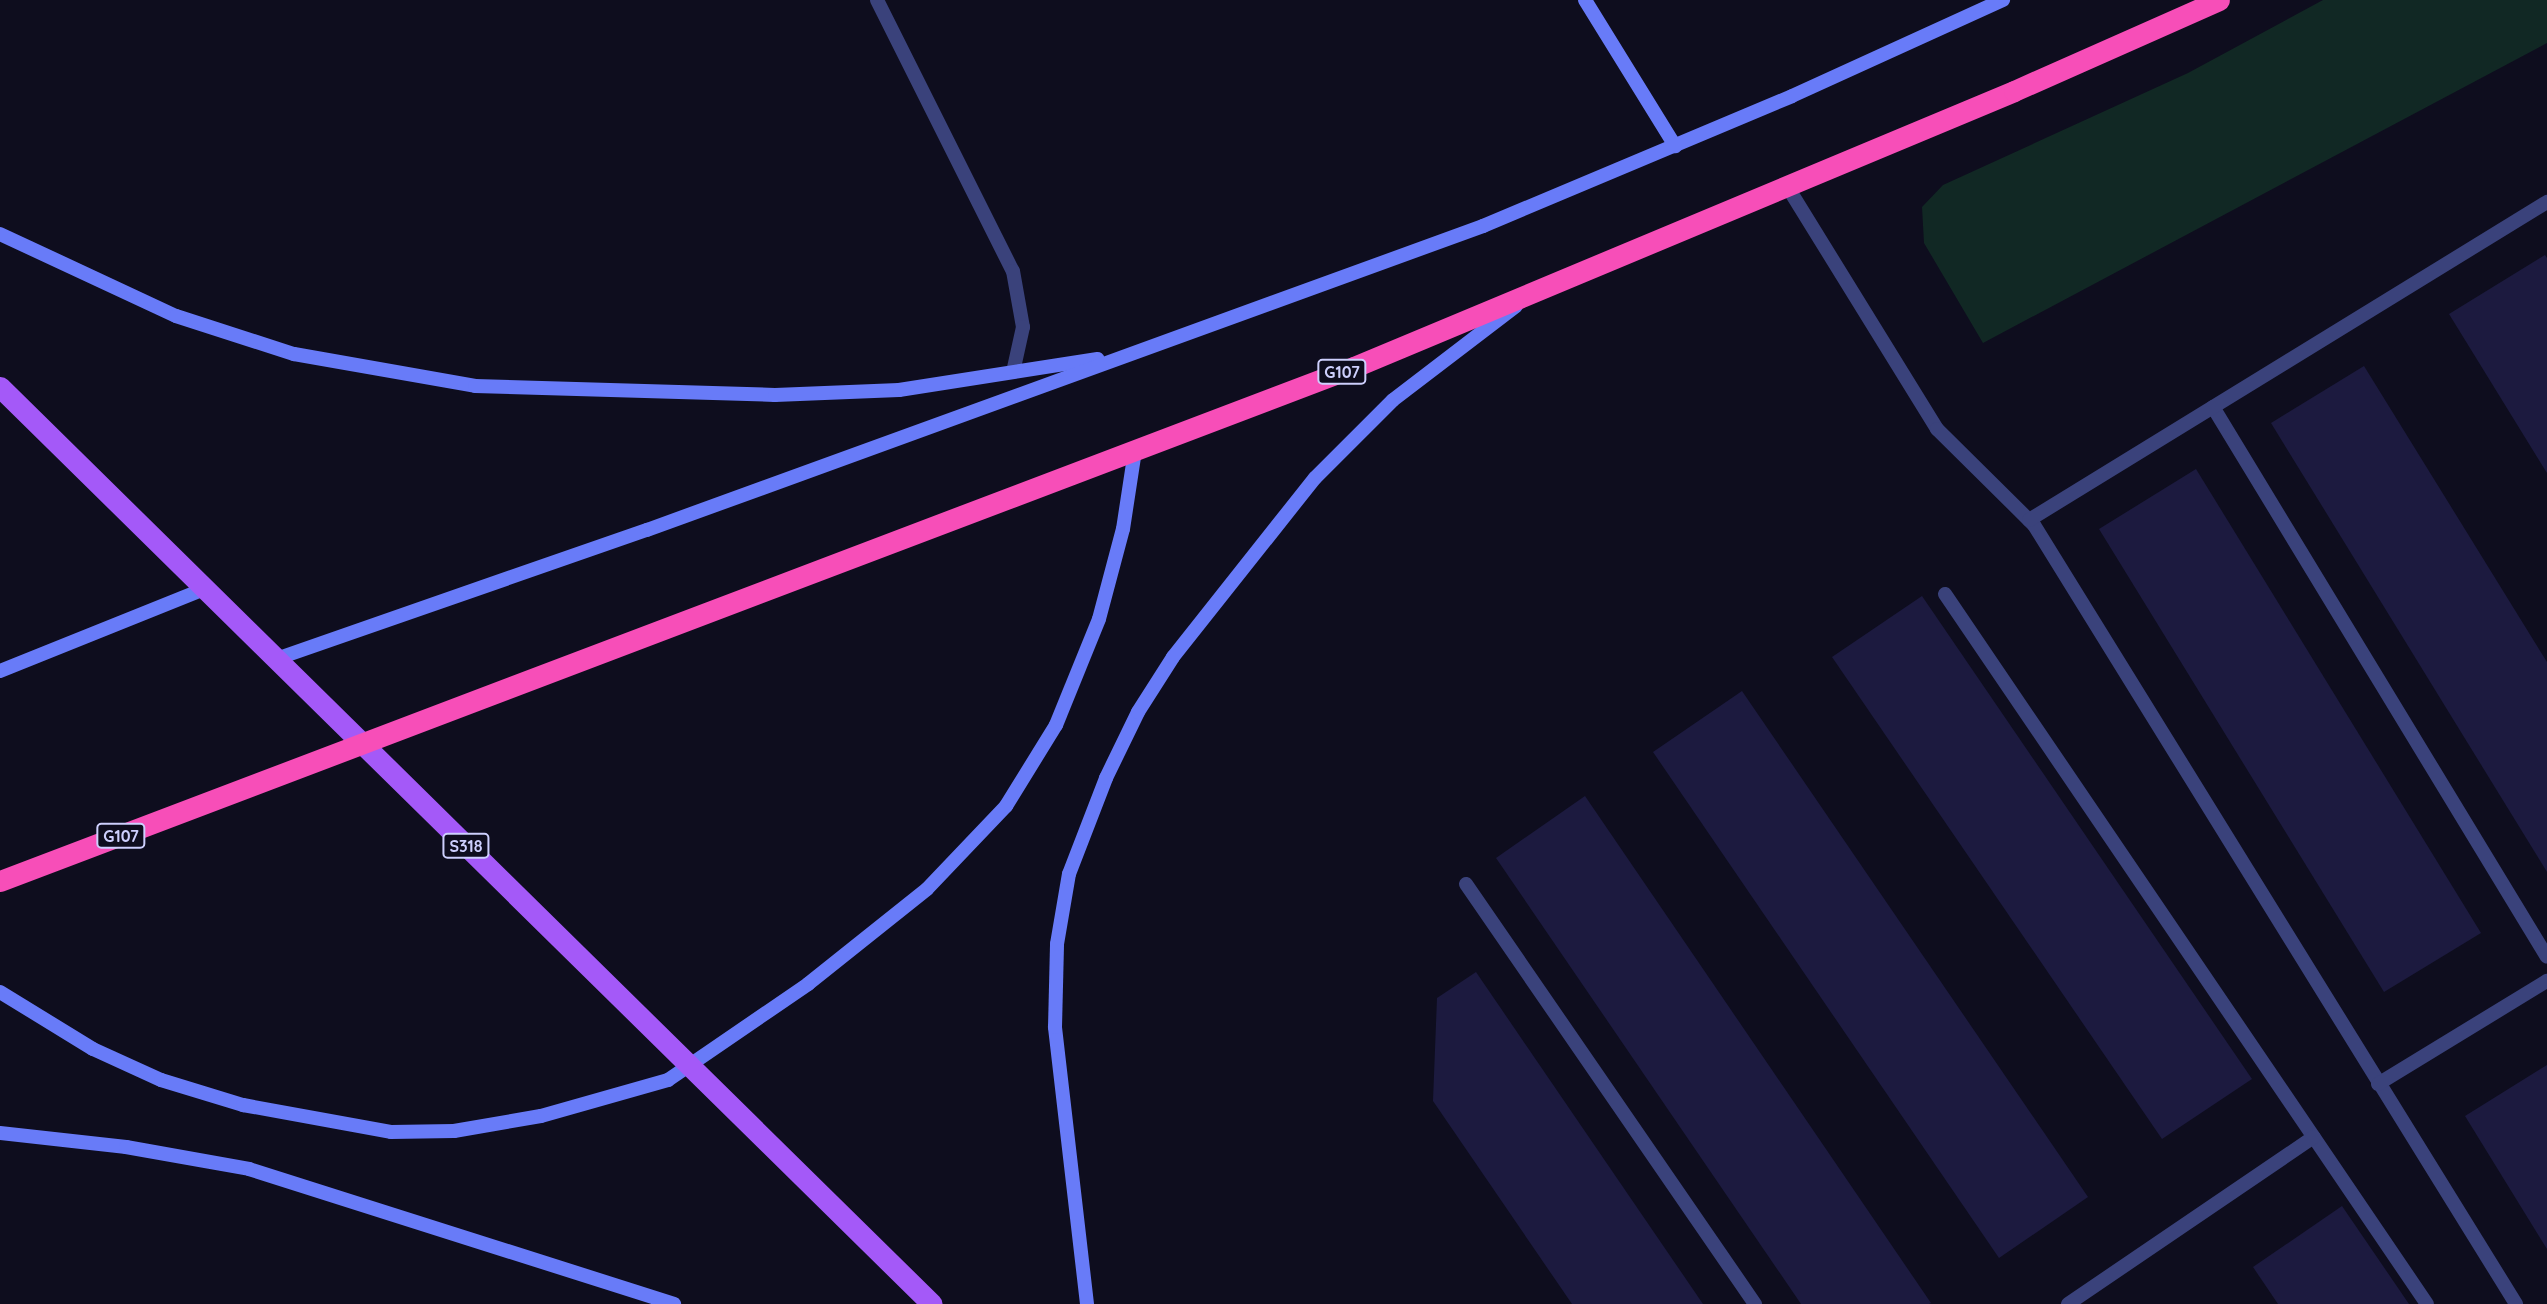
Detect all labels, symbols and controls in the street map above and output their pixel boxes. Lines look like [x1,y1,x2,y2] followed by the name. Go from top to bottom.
[1316,360,1368,384] road number: G107
[95,824,147,848] road number: G107
[442,834,490,859] road number: S318

